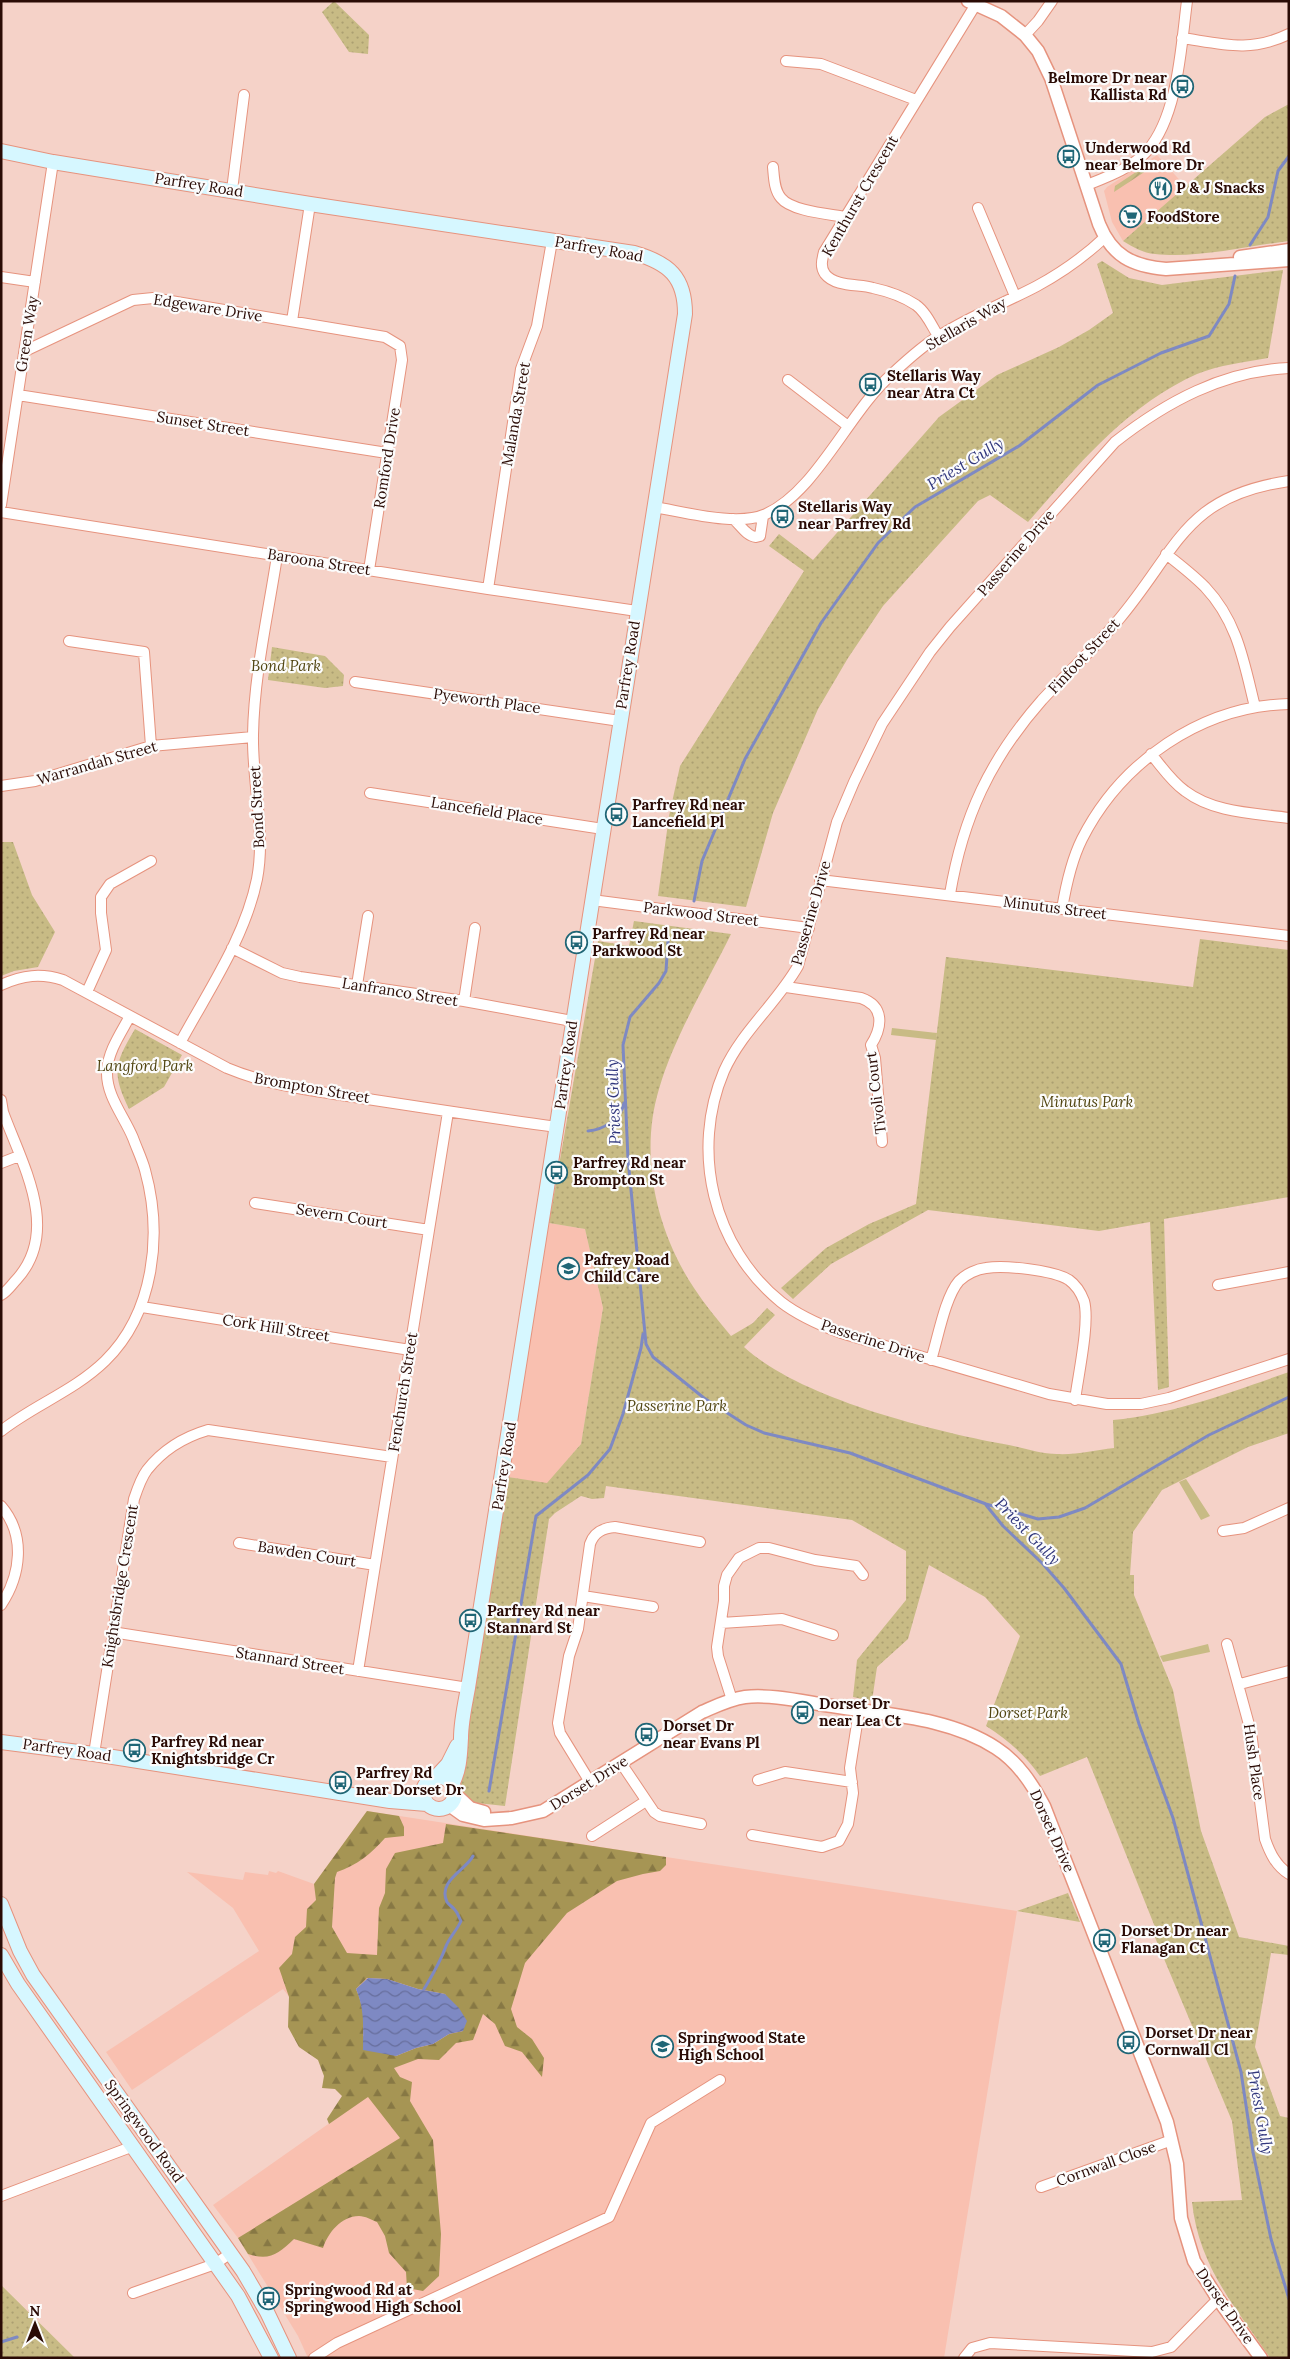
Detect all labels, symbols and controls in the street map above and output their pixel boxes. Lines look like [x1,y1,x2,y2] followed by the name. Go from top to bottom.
[1048,68,1168,104] place label: Belmore Dr near Kallista Rd
[1171,75,1195,99] bus stop icon: Belmore Dr near Kallista Rd
[817,132,902,260] street label: Kenthurst Crescent
[1085,138,1205,174] place label: Underwood Rd near Belmore Dr
[1057,145,1081,169] bus stop icon: Underwood Rd near Belmore Dr
[153,168,245,201] street label: Parfrey Road
[1148,176,1172,200] restaurant icon: P & J Snacks
[1176,178,1264,197] place label: P & J Snacks
[1119,205,1143,229] supermarket icon: FoodStore
[1147,207,1219,226] place label: FoodStore
[553,231,645,266] street label: Parfrey Road
[152,290,264,326] street label: Edgeware Drive
[922,293,1009,354] street label: Stellaris Way
[11,294,42,373] street label: Green Way
[497,360,534,468] street label: Malanda Street
[887,366,982,402] place label: Stellaris Way near Atra Ct
[859,373,883,397] bus stop icon: Stellaris Way near Atra Ct
[369,406,404,510] street label: Romford Drive
[155,407,251,440] street label: Sunset Street
[923,432,1007,494] water label: Priest Gully
[798,497,911,533] place label: Stellaris Way near Parfrey Rd
[770,504,794,528] bus stop icon: Stellaris Way near Parfrey Rd
[973,506,1058,600] street label: Passerine Drive
[266,544,372,579] street label: Baroona Street
[1044,614,1124,697] street label: Finfoot Street
[611,619,644,711] street label: Parfrey Road
[251,656,321,675] park label: Bond Park
[432,684,542,717] street label: Pyeworth Place
[35,736,159,789] street label: Warrandah Street
[245,765,268,849] street label: Bond Street
[430,792,544,829] street label: Lancefield Place
[632,795,746,831] place label: Parfrey Rd near Lancefield Pl
[604,802,628,826] bus stop icon: Parfrey Rd near Lancefield Pl
[786,858,835,967] street label: Passerine Drive
[1002,892,1108,923] street label: Minutus Street
[642,897,760,930] street label: Parkwood Street
[592,924,706,960] place label: Parfrey Rd near Parkwood St
[564,931,588,955] bus stop icon: Parfrey Rd near Parkwood St
[341,973,460,1010] street label: Lanfranco Street
[550,1019,581,1111] street label: Parfrey Road
[861,1051,890,1135] street label: Tivoli Court
[97,1056,194,1075] park label: Langford Park
[602,1059,624,1145] water label: Priest Gully
[253,1068,371,1107] street label: Brompton Street
[1041,1092,1134,1111] park label: Minutus Park
[573,1153,687,1189] place label: Parfrey Rd near Brompton St
[545,1160,569,1184] bus stop icon: Parfrey Rd near Brompton St
[295,1199,389,1232] street label: Severn Court
[584,1250,670,1286] place label: Pafrey Road Child Care
[556,1257,580,1281] school or university icon: Pafrey Road Child Care
[221,1310,331,1345] street label: Cork Hill Street
[819,1315,928,1366] street label: Passerine Drive
[384,1331,421,1453] street label: Fenchurch Street
[627,1396,727,1415] park label: Passerine Park
[487,1420,520,1512] street label: Parfrey Road
[991,1493,1065,1569] water label: Priest Gully
[97,1503,142,1669] street label: Knightsbridge Crescent
[256,1536,358,1571] street label: Bawden Court
[487,1601,601,1637] place label: Parfrey Rd near Stannard St
[459,1608,483,1632] bus stop icon: Parfrey Rd near Stannard St
[234,1643,346,1679] street label: Stannard Street
[819,1694,902,1730] place label: Dorset Dr near Lea Ct
[791,1701,815,1725] bus stop icon: Dorset Dr near Lea Ct
[988,1703,1068,1722] park label: Dorset Park
[663,1716,760,1752] place label: Dorset Dr near Evans Pl
[1240,1722,1269,1801] street label: Hush Place
[635,1723,659,1747] bus stop icon: Dorset Dr near Evans Pl
[151,1732,275,1768] place label: Parfrey Rd near Knightsbridge Cr
[21,1734,113,1765] street label: Parfrey Road
[123,1739,147,1763] bus stop icon: Parfrey Rd near Knightsbridge Cr
[546,1751,631,1814] street label: Dorset Drive
[356,1763,464,1799] place label: Parfrey Rd near Dorset Dr
[328,1770,352,1794] bus stop icon: Parfrey Rd near Dorset Dr
[1026,1786,1079,1875] street label: Dorset Drive
[1121,1921,1229,1957] place label: Dorset Dr near Flanagan Ct
[1093,1928,1117,1952] bus stop icon: Dorset Dr near Flanagan Ct
[1145,2023,1253,2059] place label: Dorset Dr near Cornwall Cl
[678,2028,805,2064] place label: Springwood State High School
[1117,2030,1141,2054] bus stop icon: Dorset Dr near Cornwall Cl
[650,2035,674,2059] school or university icon: Springwood State High School
[1244,2068,1278,2156] water label: Priest Gully
[101,2075,188,2186] street label: Springwood Road
[1053,2137,1158,2190] street label: Cornwall Close
[1192,2264,1259,2347] street label: Dorset Drive
[285,2280,461,2316] place label: Springwood Rd at Springwood High School
[257,2287,281,2311] bus stop icon: Springwood Rd at Springwood High School
[10,2299,60,2349] north arrow
[30,2302,41,2320] text: N

